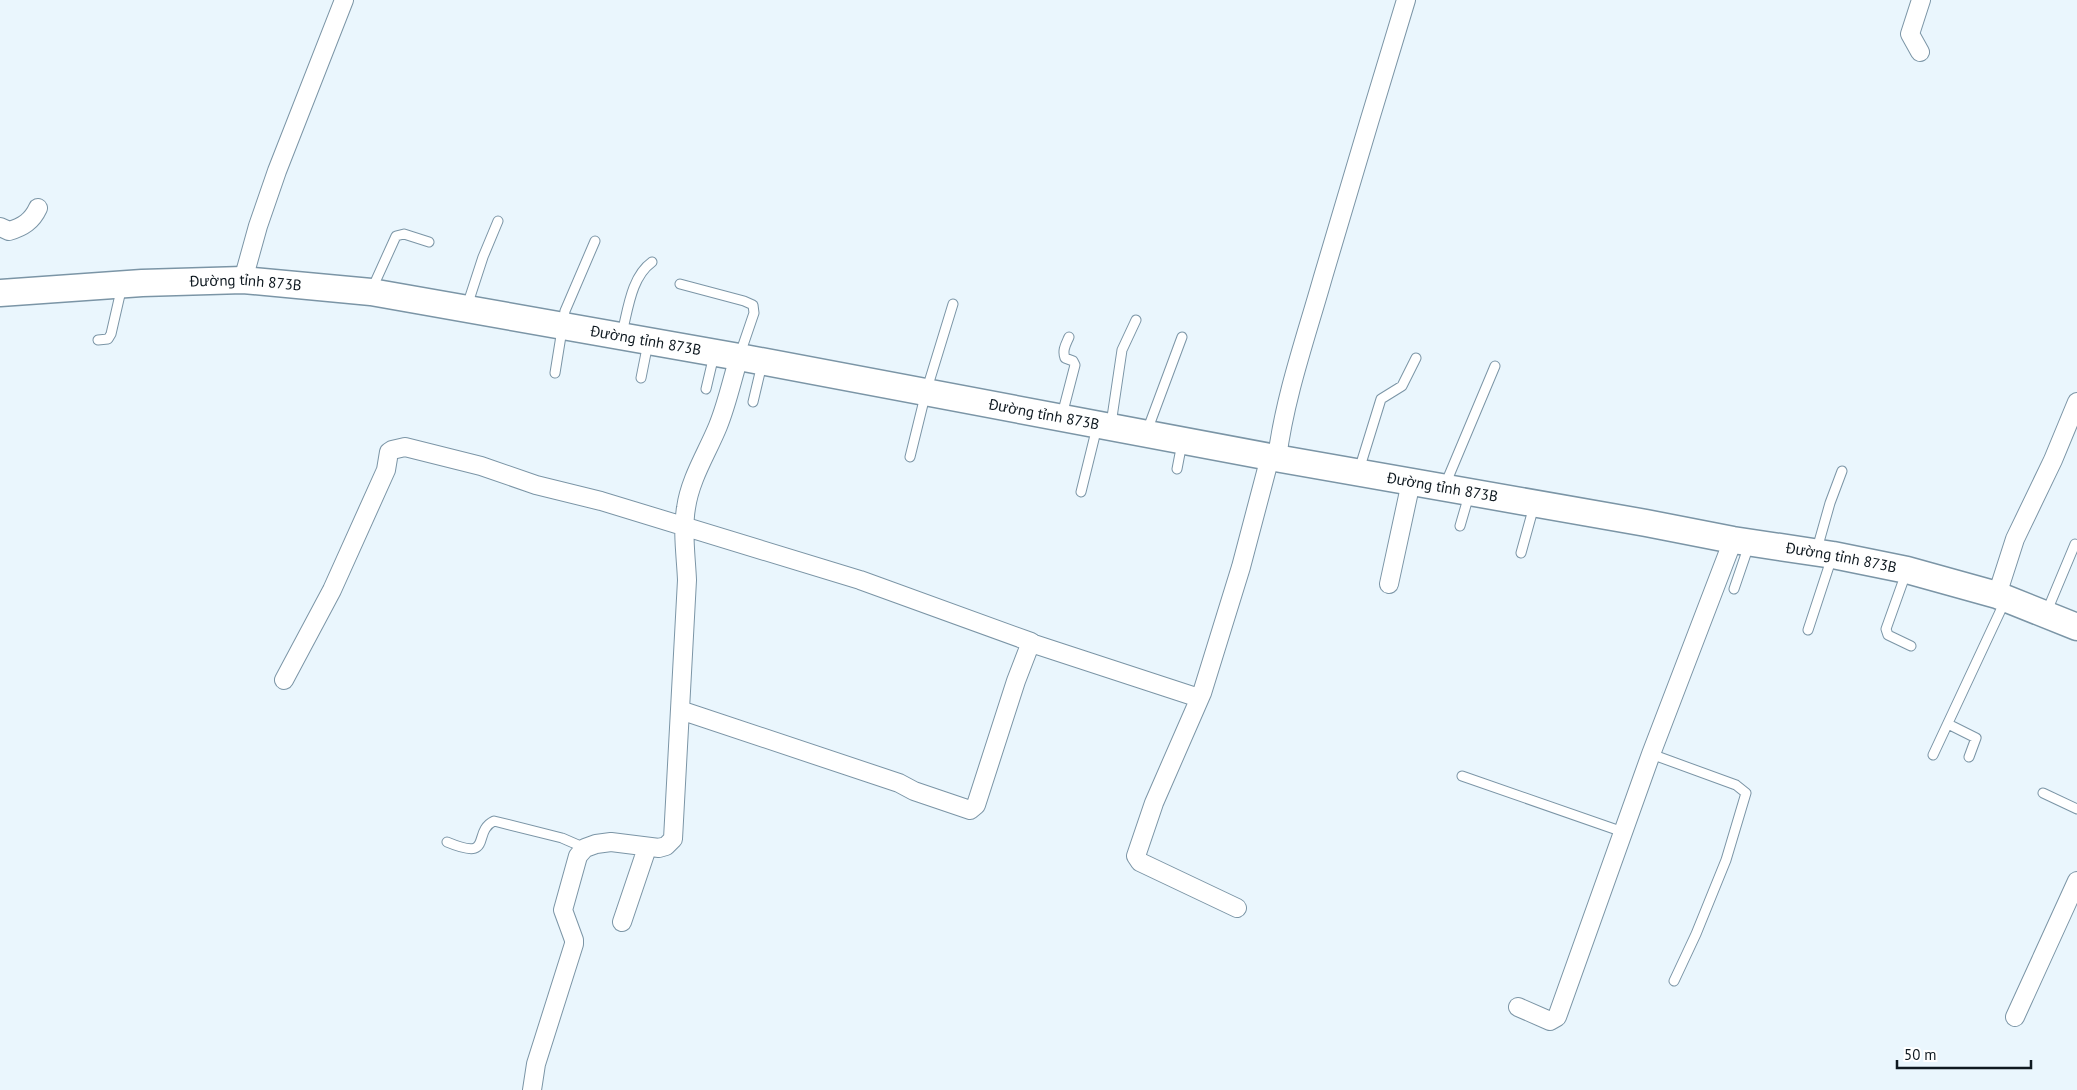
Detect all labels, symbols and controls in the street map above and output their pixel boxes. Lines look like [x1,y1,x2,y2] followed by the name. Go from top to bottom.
[188,270,302,294] street label: Đường tỉnh 873B
[588,321,703,359] street label: Đường tỉnh 873B
[986,394,1101,434] street label: Đường tỉnh 873B
[1385,468,1499,506] street label: Đường tỉnh 873B
[1784,538,1898,577] street label: Đường tỉnh 873B
[1897,1038,2031,1070] scale bar
[1904,1045,1937,1064] text: 50 m

